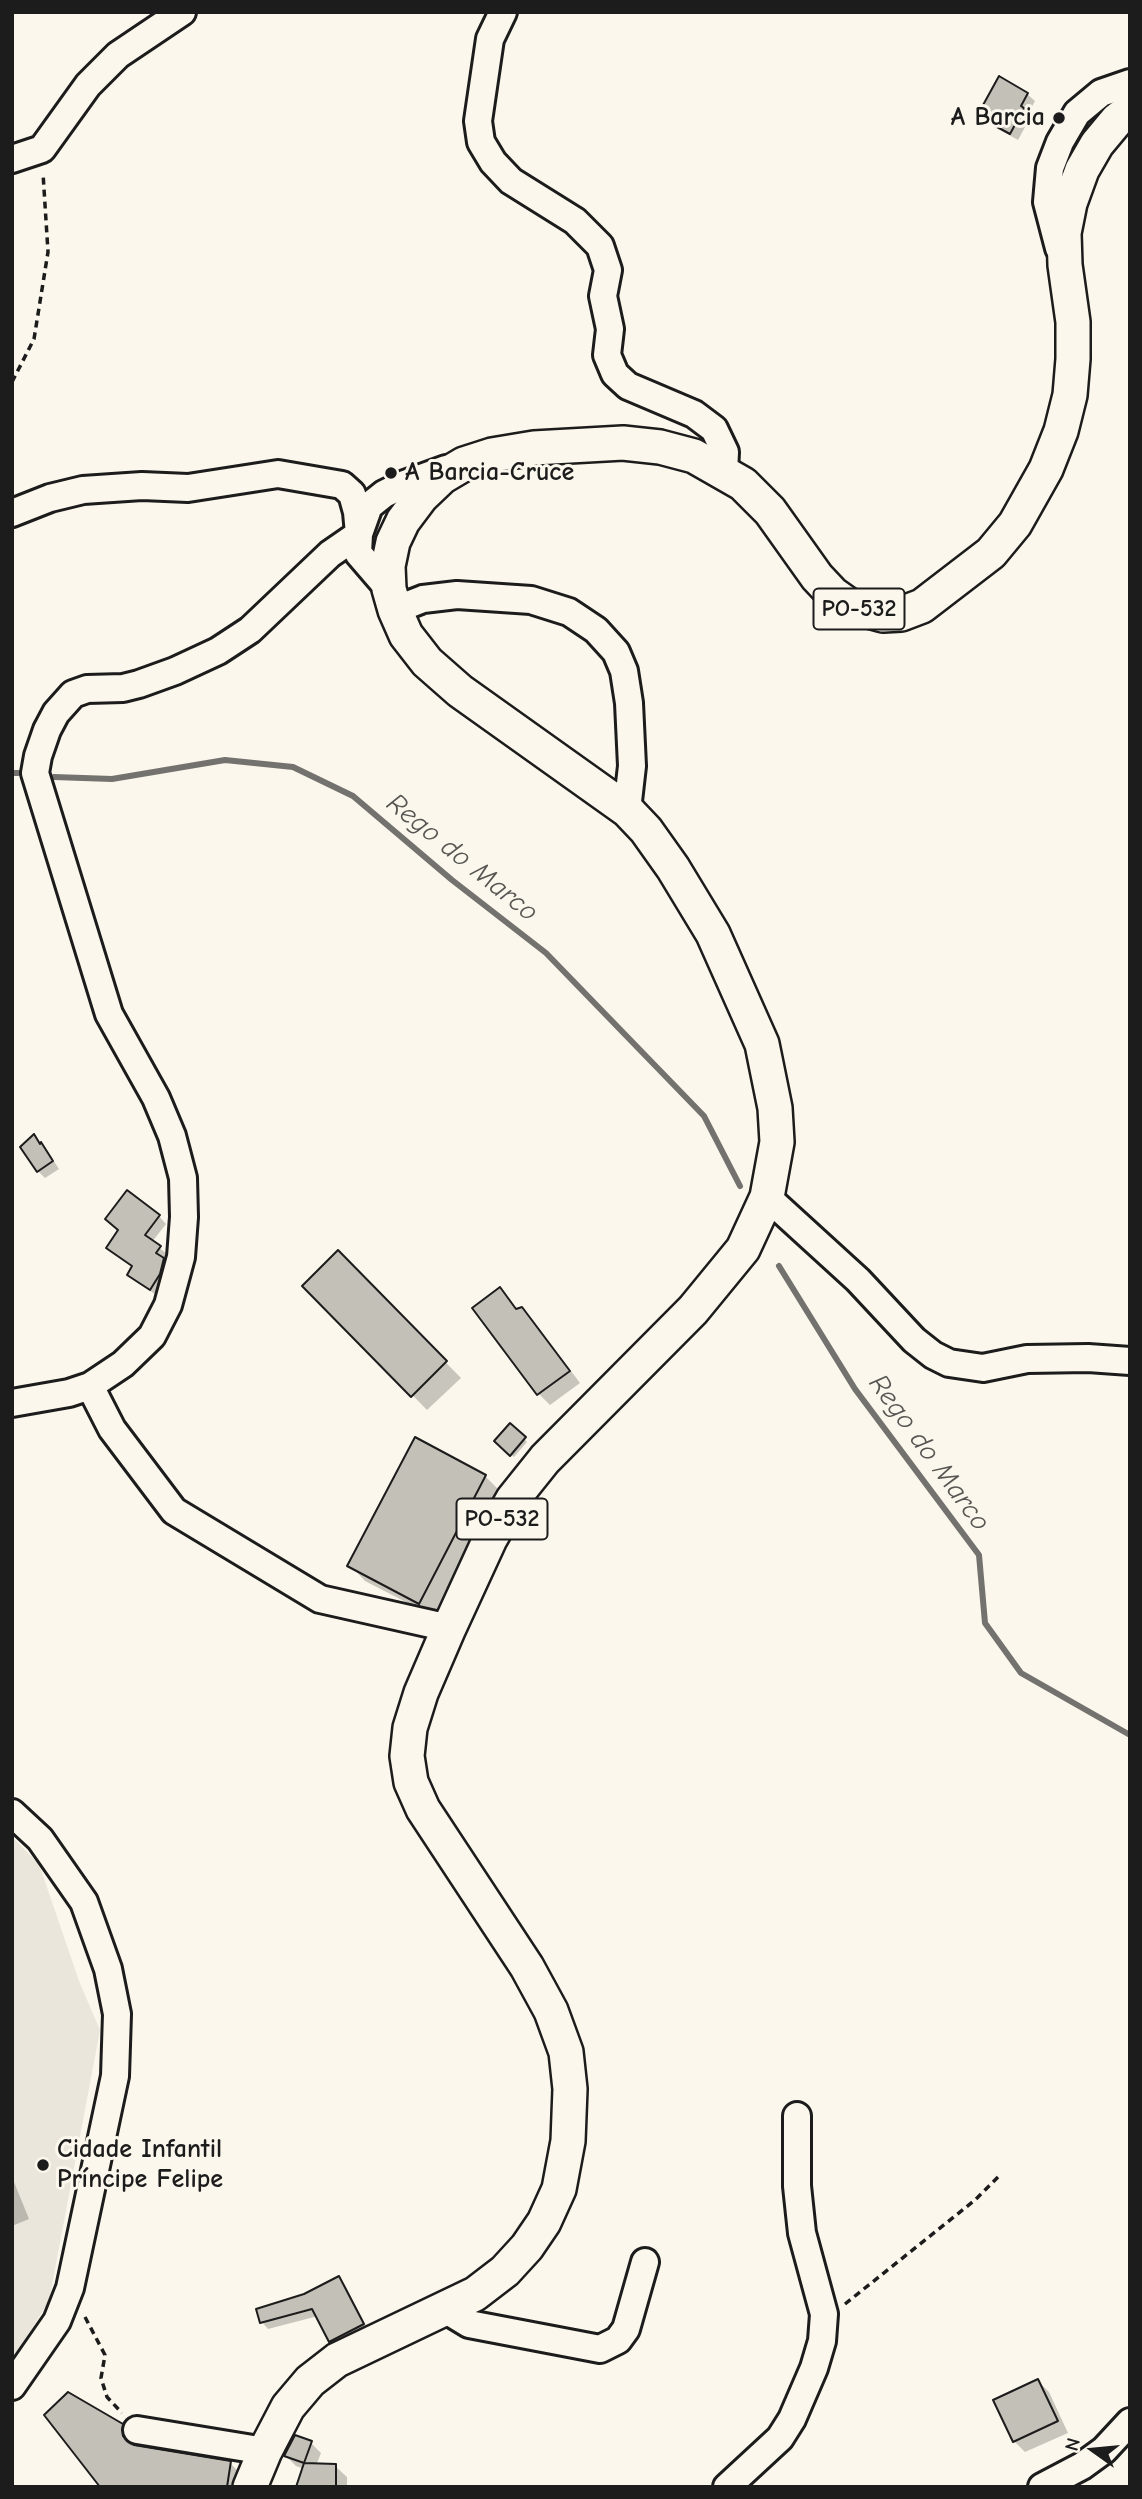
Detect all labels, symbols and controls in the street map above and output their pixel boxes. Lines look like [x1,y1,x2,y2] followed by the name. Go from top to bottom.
[951,102,1045,134] place label: A Barcia
[1051,110,1067,126] marker: A Barcia
[405,457,574,489] place label: A Barcia-Cruce
[383,465,399,481] marker: A Barcia-Cruce
[814,588,904,630] road number: PO-532
[379,787,545,929] water label: Rego do Marco
[861,1368,997,1538] water label: Rego do Marco
[456,1498,548,1540] road number: PO-532
[57,2134,223,2196] place label: Cidade Infantil Príncipe Felipe
[35,2157,51,2173] marker: Cidade Infantil Príncipe Felipe
[1058,2415,1128,2485] north arrow
[1060,2436,1085,2453] text: N

